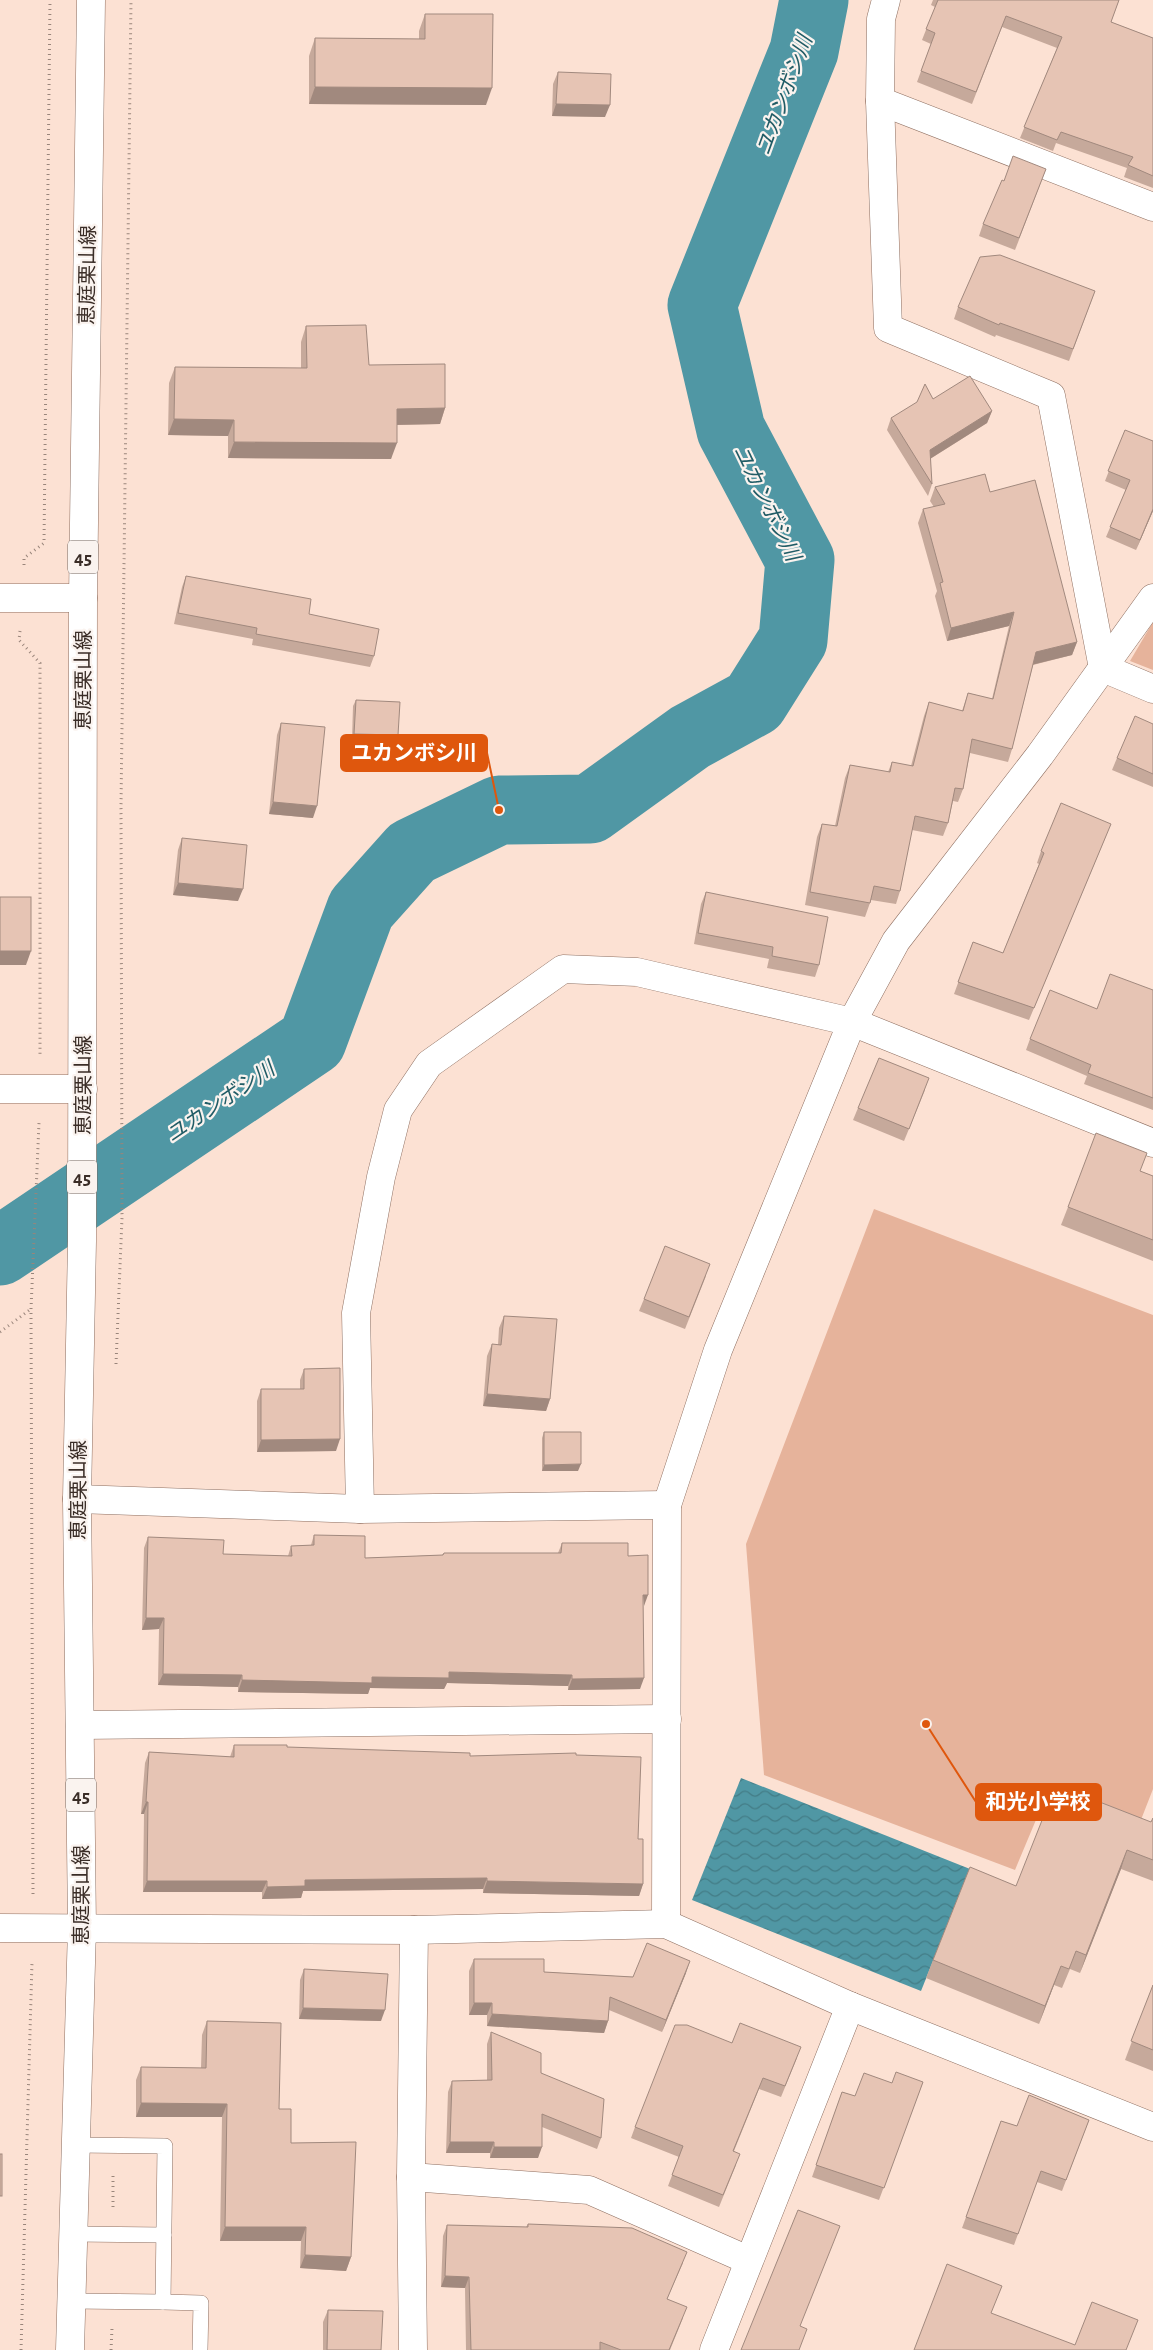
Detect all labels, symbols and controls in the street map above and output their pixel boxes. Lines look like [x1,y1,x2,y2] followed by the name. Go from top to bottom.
[752,30,817,158] water label: ユカンボシ川
[75,225,99,325] street label: 恵庭栗山線
[729,442,805,566] water label: ユカンボシ川
[68,540,98,574] road number: 45
[72,630,94,730] street label: 恵庭栗山線
[341,735,487,771] callout: ユカンボシ川
[351,742,477,764] text: ユカンボシ川
[72,1035,94,1135] street label: 恵庭栗山線
[162,1057,280,1146] water label: ユカンボシ川
[67,1160,97,1194] road number: 45
[67,1440,89,1540] street label: 恵庭栗山線
[66,1778,96,1812] road number: 45
[976,1784,1101,1820] callout: 和光小学校
[986,1791,1091,1813] text: 和光小学校
[70,1845,92,1945] street label: 恵庭栗山線

